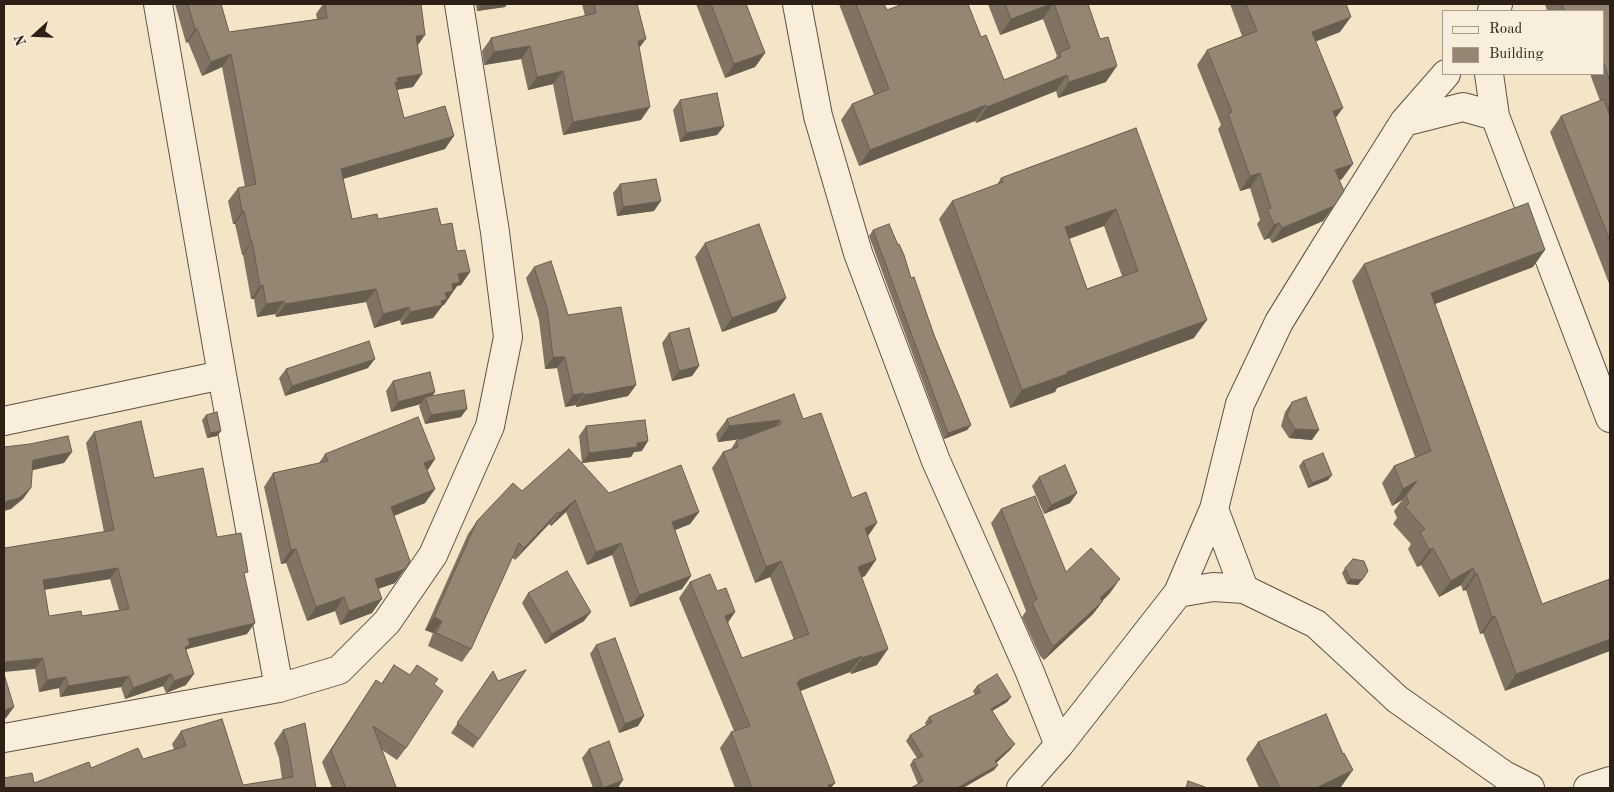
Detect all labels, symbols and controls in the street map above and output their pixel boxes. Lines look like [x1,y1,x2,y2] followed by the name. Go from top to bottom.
[10,10,60,60] north arrow
[1442,10,1604,75] legend
[1489,22,1522,37] text: Road
[12,33,29,48] text: N
[1489,47,1544,62] text: Building

